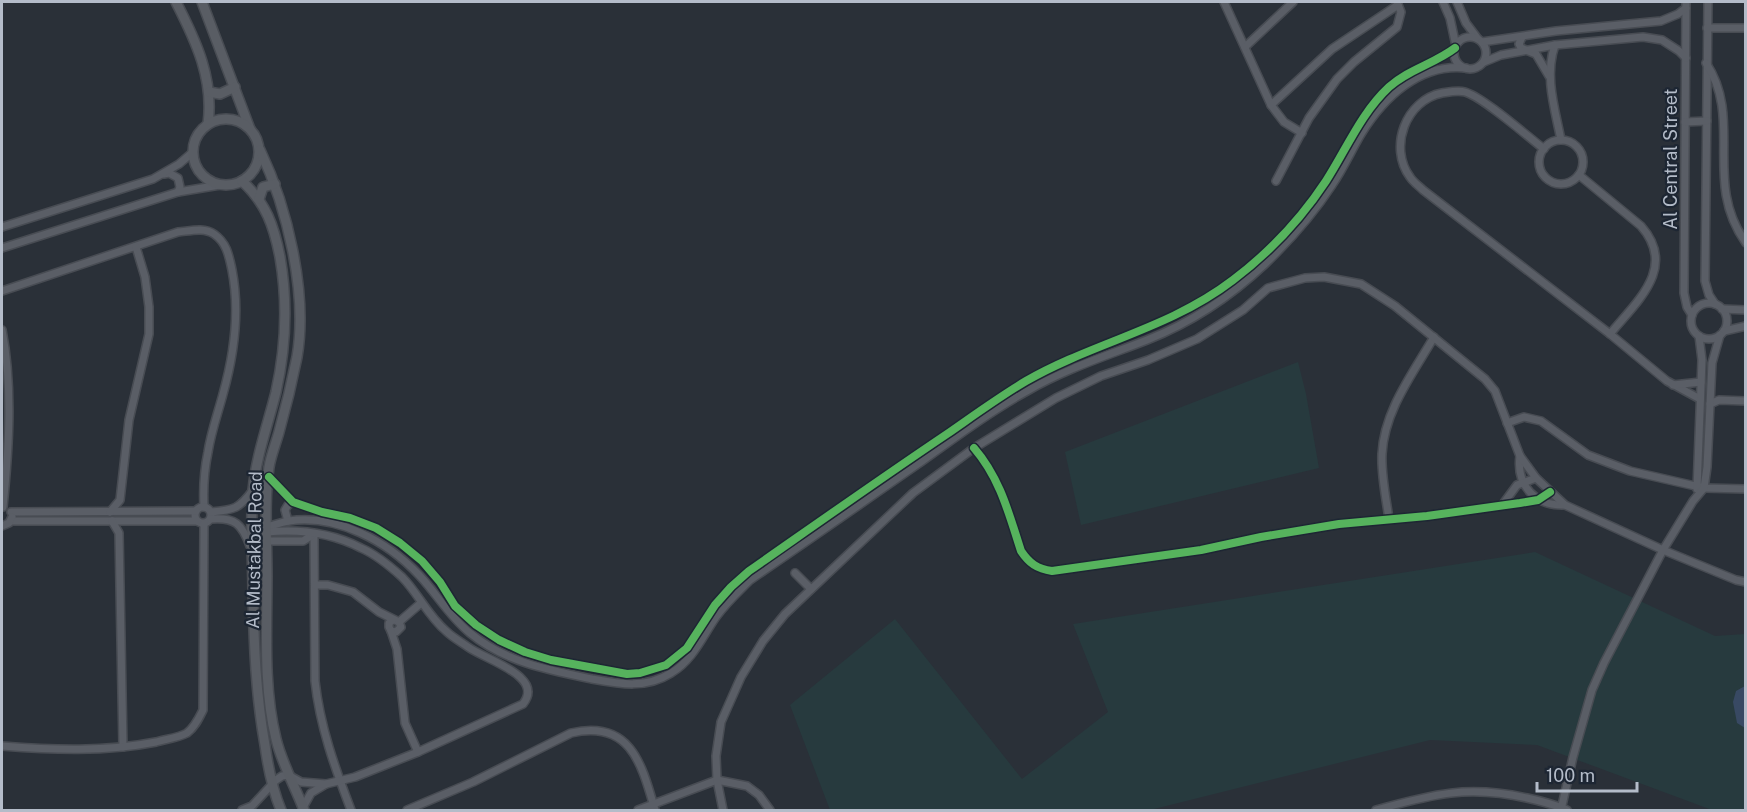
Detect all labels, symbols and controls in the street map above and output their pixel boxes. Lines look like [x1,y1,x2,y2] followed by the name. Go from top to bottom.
[1660,88,1681,230] street label: Al Central Street
[242,471,266,629] street label: Al Mustakbal Road
[1537,755,1638,793] scale bar
[1546,765,1595,786] text: 100 m

